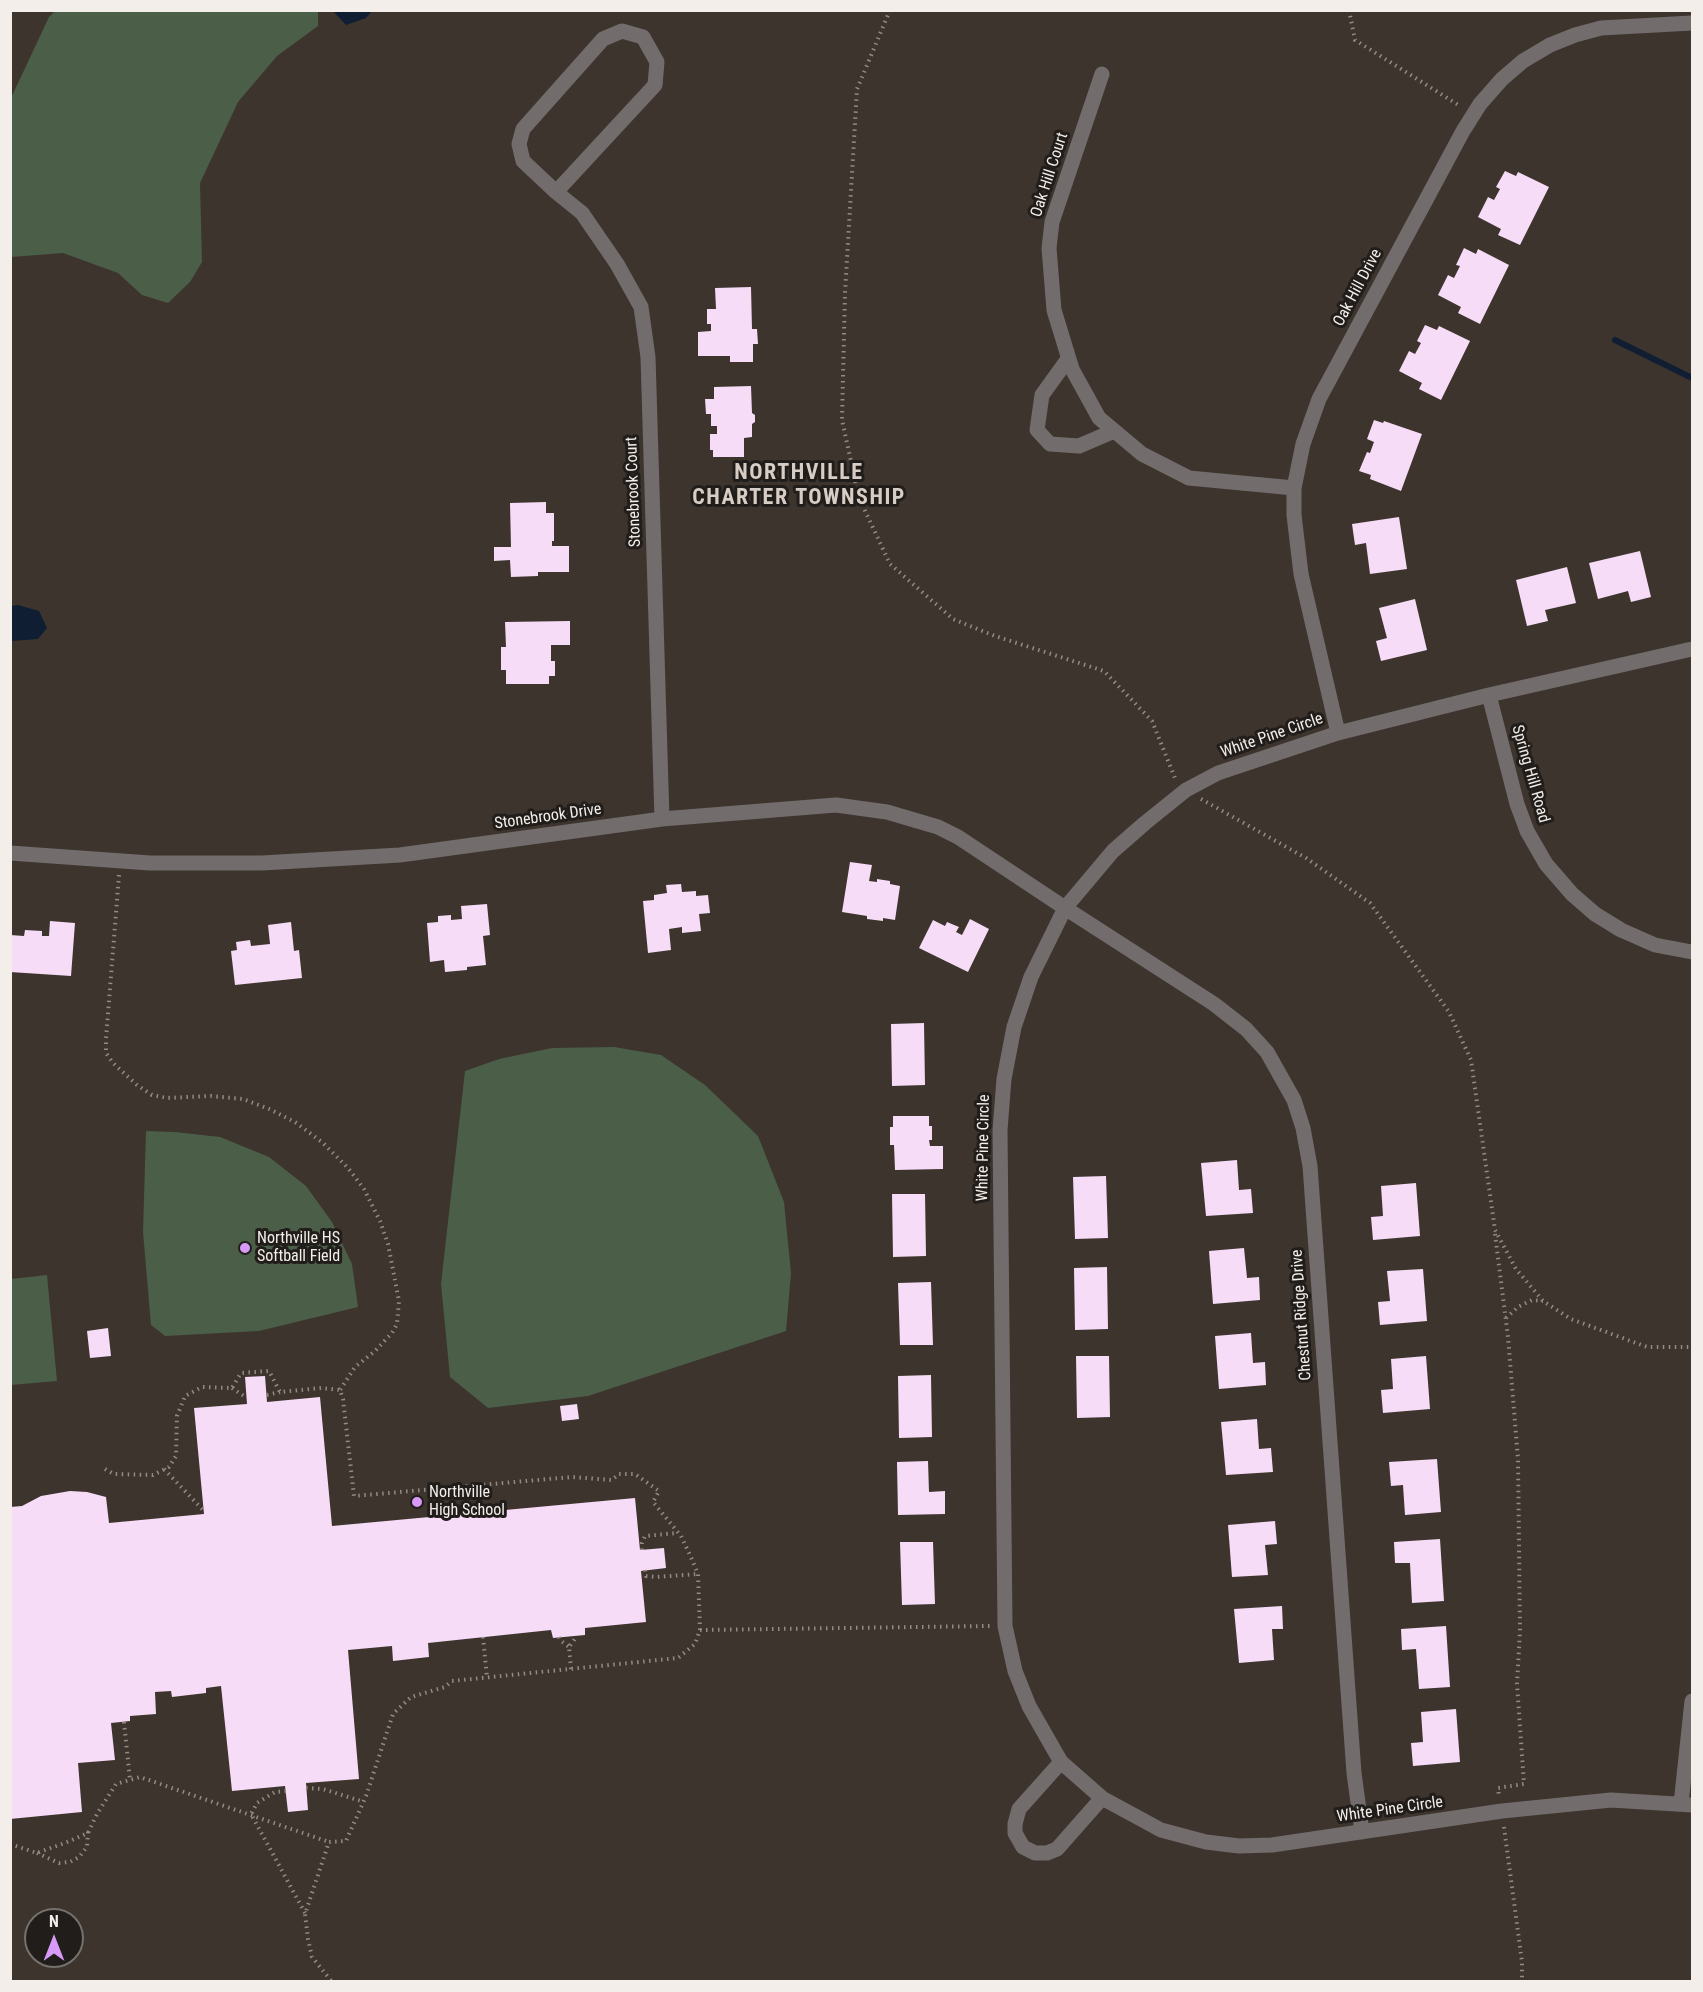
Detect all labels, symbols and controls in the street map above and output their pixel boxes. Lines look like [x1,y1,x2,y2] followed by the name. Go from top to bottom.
[1027,130,1073,220] street label: Oak Hill Court
[1330,246,1386,330] street label: Oak Hill Drive
[622,436,646,548] street label: Stonebrook Court
[692,460,906,512] district label: NORTHVILLE CHARTER TOWNSHIP
[1218,710,1326,762] street label: White Pine Circle
[1507,723,1553,825] street label: Spring Hill Road
[493,800,603,834] street label: Stonebrook Drive
[973,1094,995,1202] street label: White Pine Circle
[257,1229,340,1267] place label: Northville HS Softball Field
[238,1241,252,1255] marker: Northville HS Softball Field
[1288,1249,1316,1381] street label: Chestnut Ridge Drive
[429,1483,505,1521] place label: Northville High School
[410,1495,424,1509] marker: Northville High School
[1336,1793,1444,1827] street label: White Pine Circle
[24,1908,84,1968] north arrow
[49,1912,59,1931] text: N

